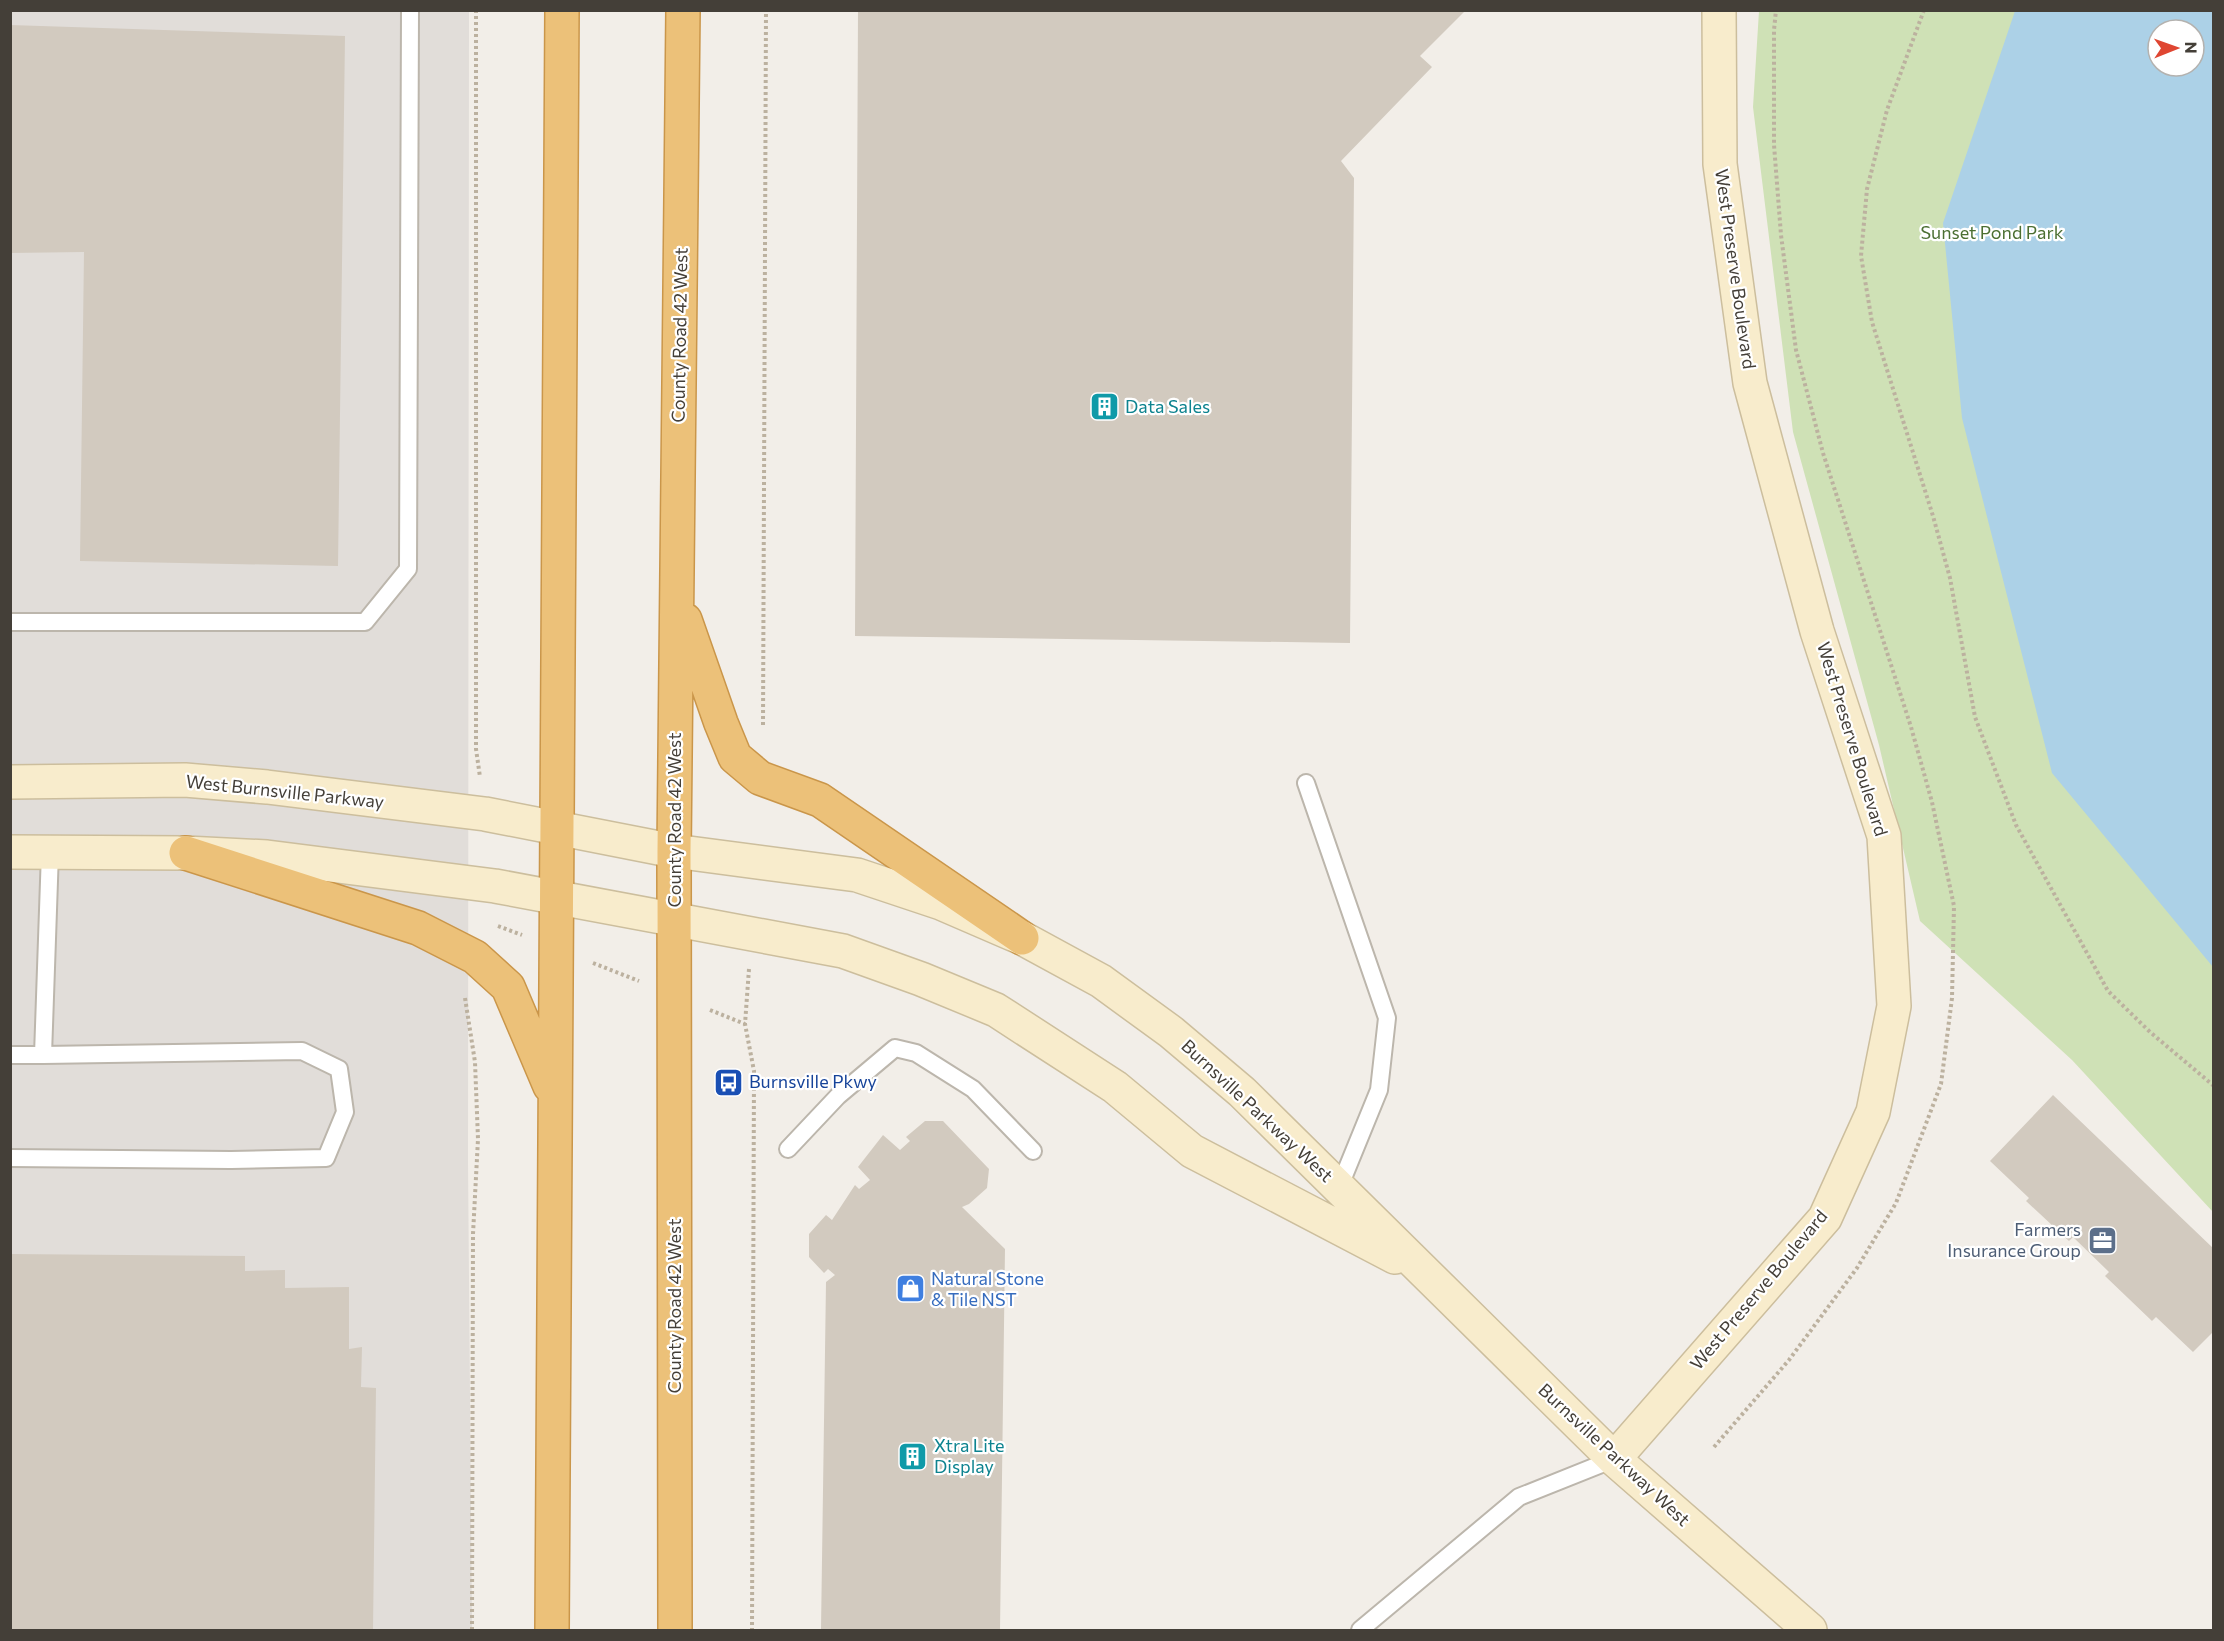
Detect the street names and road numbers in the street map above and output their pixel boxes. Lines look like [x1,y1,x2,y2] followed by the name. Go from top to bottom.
[1711,167,1761,370] street label: West Preserve Boulevard
[666,247,692,423] street label: County Road 42 West
[1813,639,1893,839] street label: West Preserve Boulevard
[663,732,685,908] street label: County Road 42 West
[185,770,385,812] street label: West Burnsville Parkway
[1177,1034,1338,1186] street label: Burnsville Parkway West
[1685,1205,1832,1374] street label: West Preserve Boulevard
[663,1218,685,1394] street label: County Road 42 West
[1534,1378,1695,1530] street label: Burnsville Parkway West

